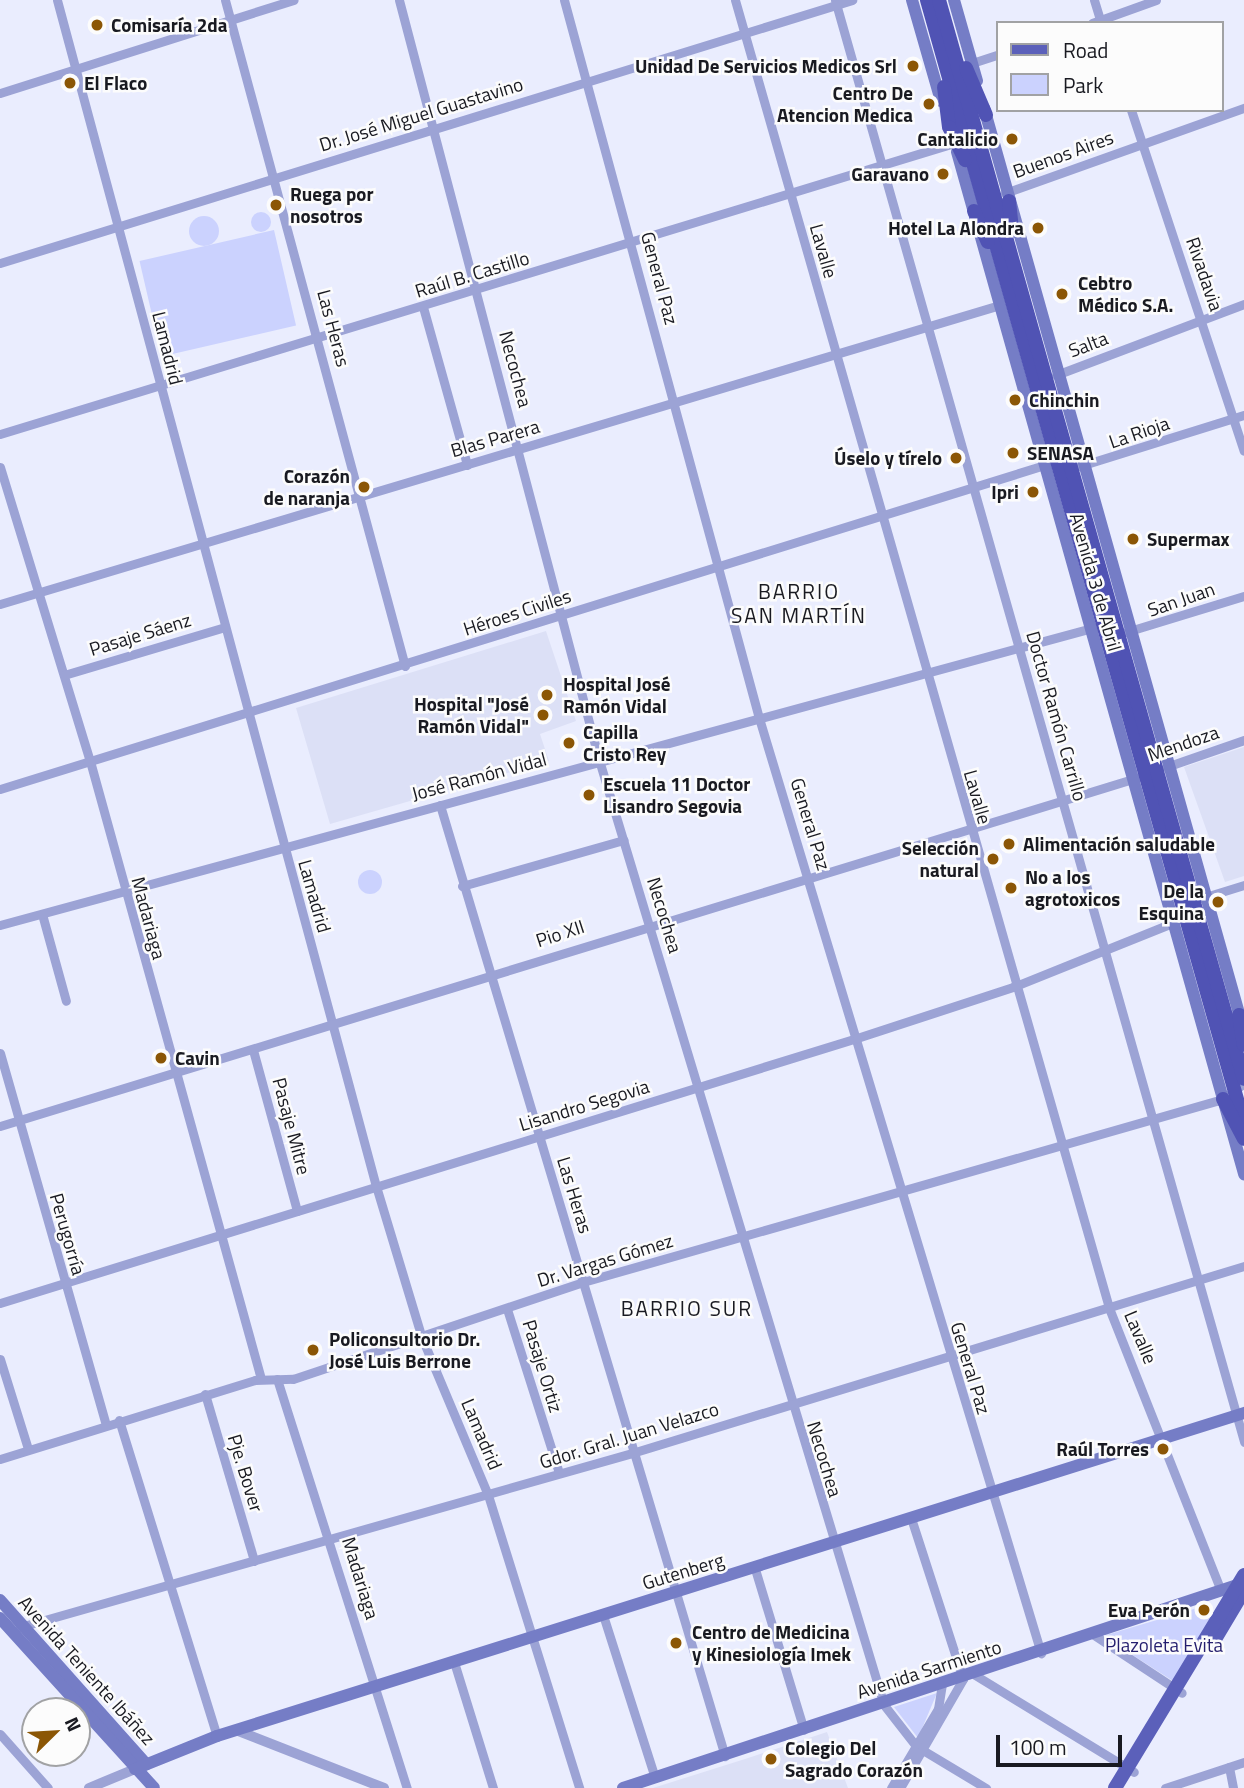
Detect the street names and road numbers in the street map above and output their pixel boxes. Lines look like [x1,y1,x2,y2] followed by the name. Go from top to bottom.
[316,72,526,156] street label: Dr. José Miguel Guastavino
[1010,125,1116,183] street label: Buenos Aires
[805,221,843,281] street label: Lavalle
[637,229,683,327] street label: General Paz
[1182,234,1228,314] street label: Rivadavia
[412,246,532,302] street label: Raúl B. Castillo
[313,287,355,369] street label: Las Heras
[148,309,188,387] street label: Lamadrid
[1065,326,1111,362] street label: Salta
[495,328,537,410] street label: Necochea
[1106,411,1172,453] street label: La Rioja
[448,414,542,462] street label: Blas Parera
[1065,510,1127,654] street label: Avenida 3 de Abril
[1144,577,1218,621] street label: San Juan
[460,584,574,640] street label: Héroes Civiles
[86,608,194,660] street label: Pasaje Sáenz
[1022,628,1092,804] street label: Doctor Ramón Carrillo
[1144,720,1222,766] street label: Mendoza
[409,747,549,805] street label: José Ramón Vidal
[959,767,997,827] street label: Lavalle
[786,775,836,873] street label: General Paz
[294,857,336,935] street label: Lamadrid
[127,874,171,962] street label: Madariaga
[643,874,687,956] street label: Necochea
[533,914,587,952] street label: Pio XII
[516,1074,652,1136] street label: Lisandro Segovia
[268,1075,316,1177] street label: Pasaje Mitre
[553,1154,597,1236] street label: Las Heras
[45,1190,91,1278] street label: Perugorría
[534,1229,676,1291] street label: Dr. Vargas Gómez
[1120,1307,1162,1367] street label: Lavalle
[518,1317,568,1415] street label: Pasaje Ortiz
[946,1319,996,1417] street label: General Paz
[457,1395,507,1473] street label: Lamadrid
[537,1397,721,1473] street label: Gdor. Gral. Juan Velazco
[803,1418,847,1500] street label: Necochea
[223,1431,269,1515] street label: Pje. Bover
[338,1534,384,1622] street label: Madariaga
[639,1548,727,1594] street label: Gutenberg
[14,1591,160,1749] street label: Avenida Teniente Ibáñez
[854,1635,1004,1703] street label: Avenida Sarmiento

